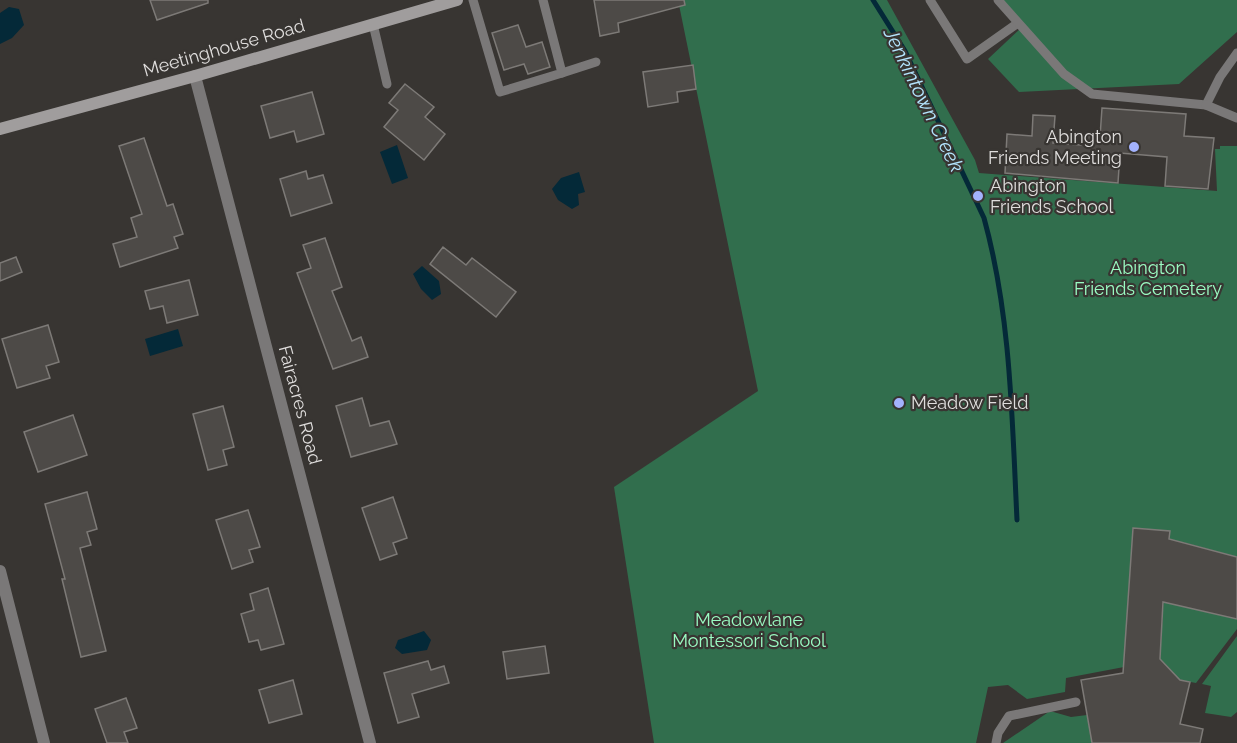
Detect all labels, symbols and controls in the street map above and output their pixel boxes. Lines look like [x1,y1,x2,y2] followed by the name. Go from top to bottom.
[141,14,307,81] street label: Meetinghouse Road
[878,23,969,176] water label: Jenkintown Creek
[988,126,1122,168] place label: Abington Friends Meeting
[1127,140,1141,154] marker: Abington Friends Meeting
[990,175,1113,217] place label: Abington Friends School
[971,189,985,203] marker: Abington Friends School
[1074,257,1222,299] park label: Abington Friends Cemetery
[275,343,326,467] street label: Fairacres Road
[911,392,1029,413] place label: Meadow Field
[892,396,906,410] marker: Meadow Field
[672,609,826,651] park label: Meadowlane Montessori School

